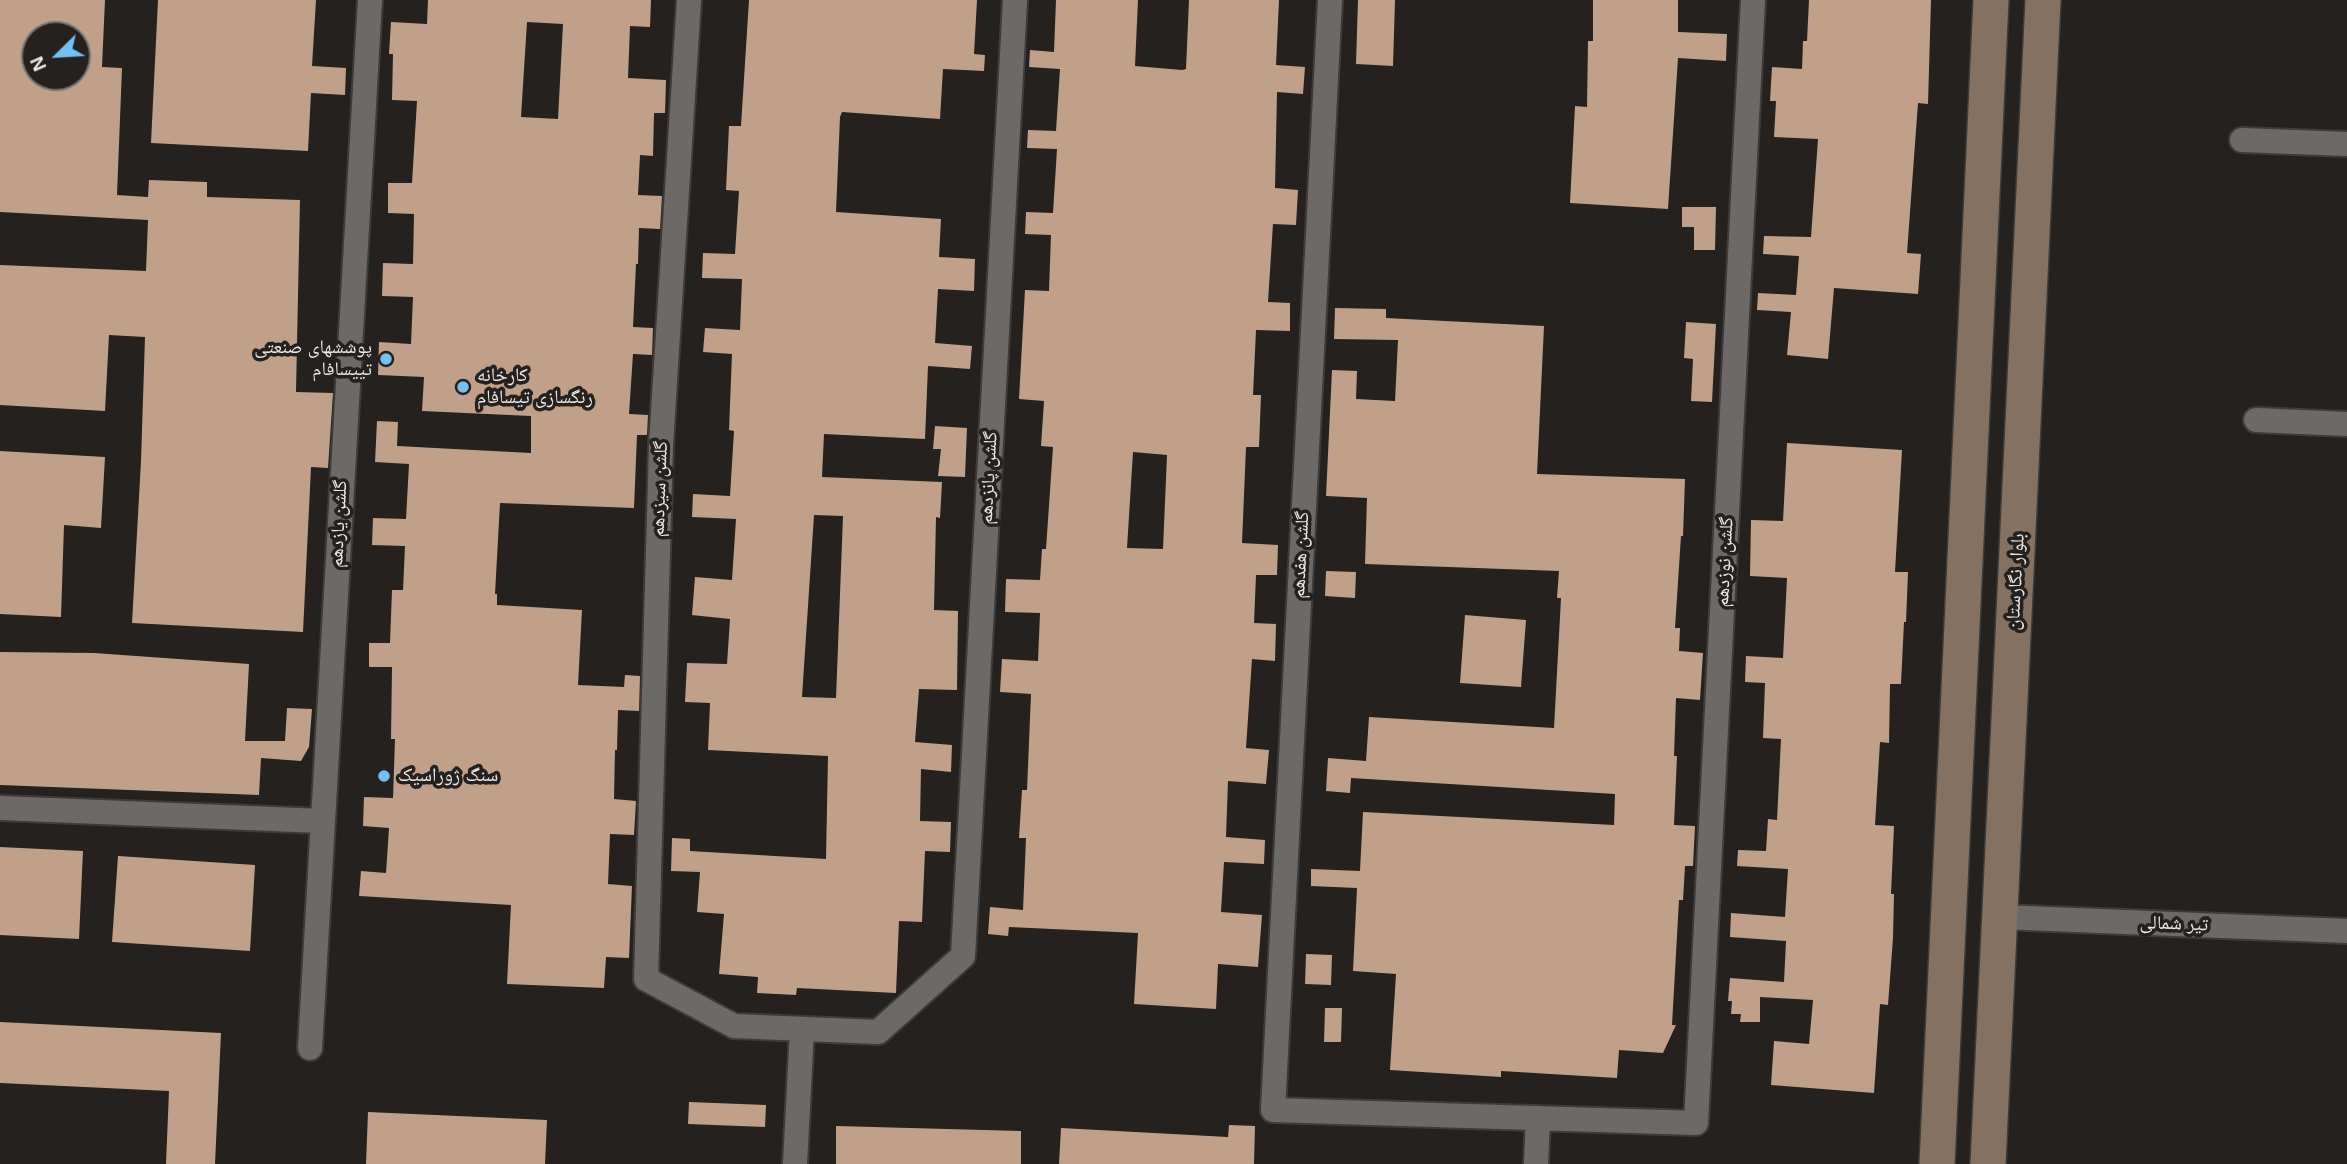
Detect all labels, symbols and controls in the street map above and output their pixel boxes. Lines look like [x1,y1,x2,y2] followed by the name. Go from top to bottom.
[21,21,91,91] north arrow
[26,53,51,74] text: N
[254,337,372,381] place label: پوششهای صنعتی تییسافام
[378,351,394,367] marker: پوششهای صنعتی تییسافام
[477,365,593,409] place label: کارخانه رنگسازی تیسافام
[455,379,471,395] marker: کارخانه رنگسازی تیسافام
[975,431,1003,525] street label: گلشن پانزدهم
[647,441,673,537] street label: گلشن سیزدهم
[325,480,353,568] street label: گلشن یازدهم
[1287,511,1315,599] street label: گلشن هفدهم
[1711,516,1739,608] street label: گلشن نوزدهم
[2002,533,2030,631] street label: بلوار نگارستان
[398,765,498,787] place label: سنگ ژوراسیک
[376,768,392,784] marker: سنگ ژوراسیک
[2139,911,2209,937] street label: تیر شمالی

